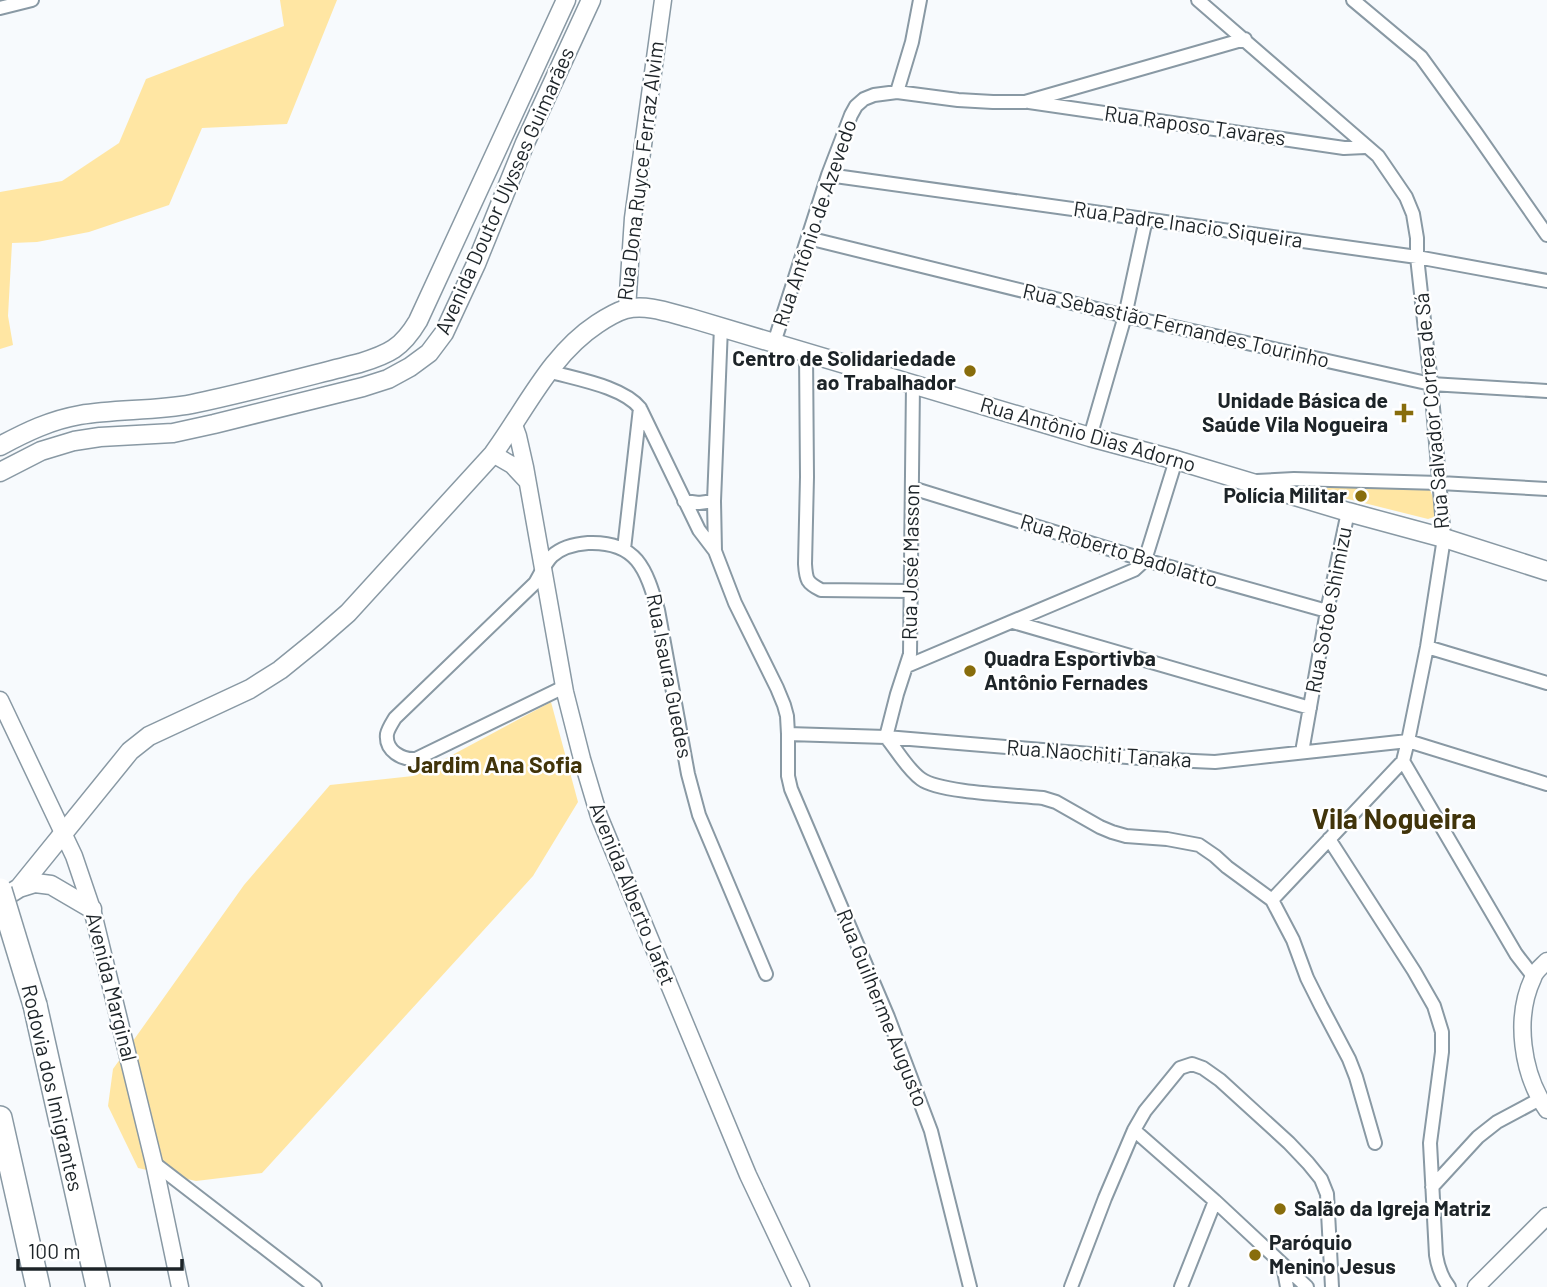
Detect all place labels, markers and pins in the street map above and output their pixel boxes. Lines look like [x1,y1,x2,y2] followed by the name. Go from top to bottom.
[732,345,956,394] place label: Centro de Solidariedade ao Trabalhador
[962,363,978,379] marker: Centro de Solidariedade ao Trabalhador
[1202,387,1388,436] place label: Unidade Básica de Saúde Vila Nogueira
[1394,403,1414,423] marker: Unidade Básica de Saúde Vila Nogueira
[1223,482,1347,507] place label: Polícia Militar
[1353,488,1369,504] marker: Polícia Militar
[984,645,1156,694] place label: Quadra Esportivba Antônio Fernades
[962,663,978,679] marker: Quadra Esportivba Antônio Fernades
[1294,1195,1491,1220] place label: Salão da Igreja Matriz
[1272,1201,1288,1217] marker: Salão da Igreja Matriz
[1269,1229,1396,1278] place label: Paróquio Menino Jesus
[1247,1247,1263,1263] marker: Paróquio Menino Jesus

